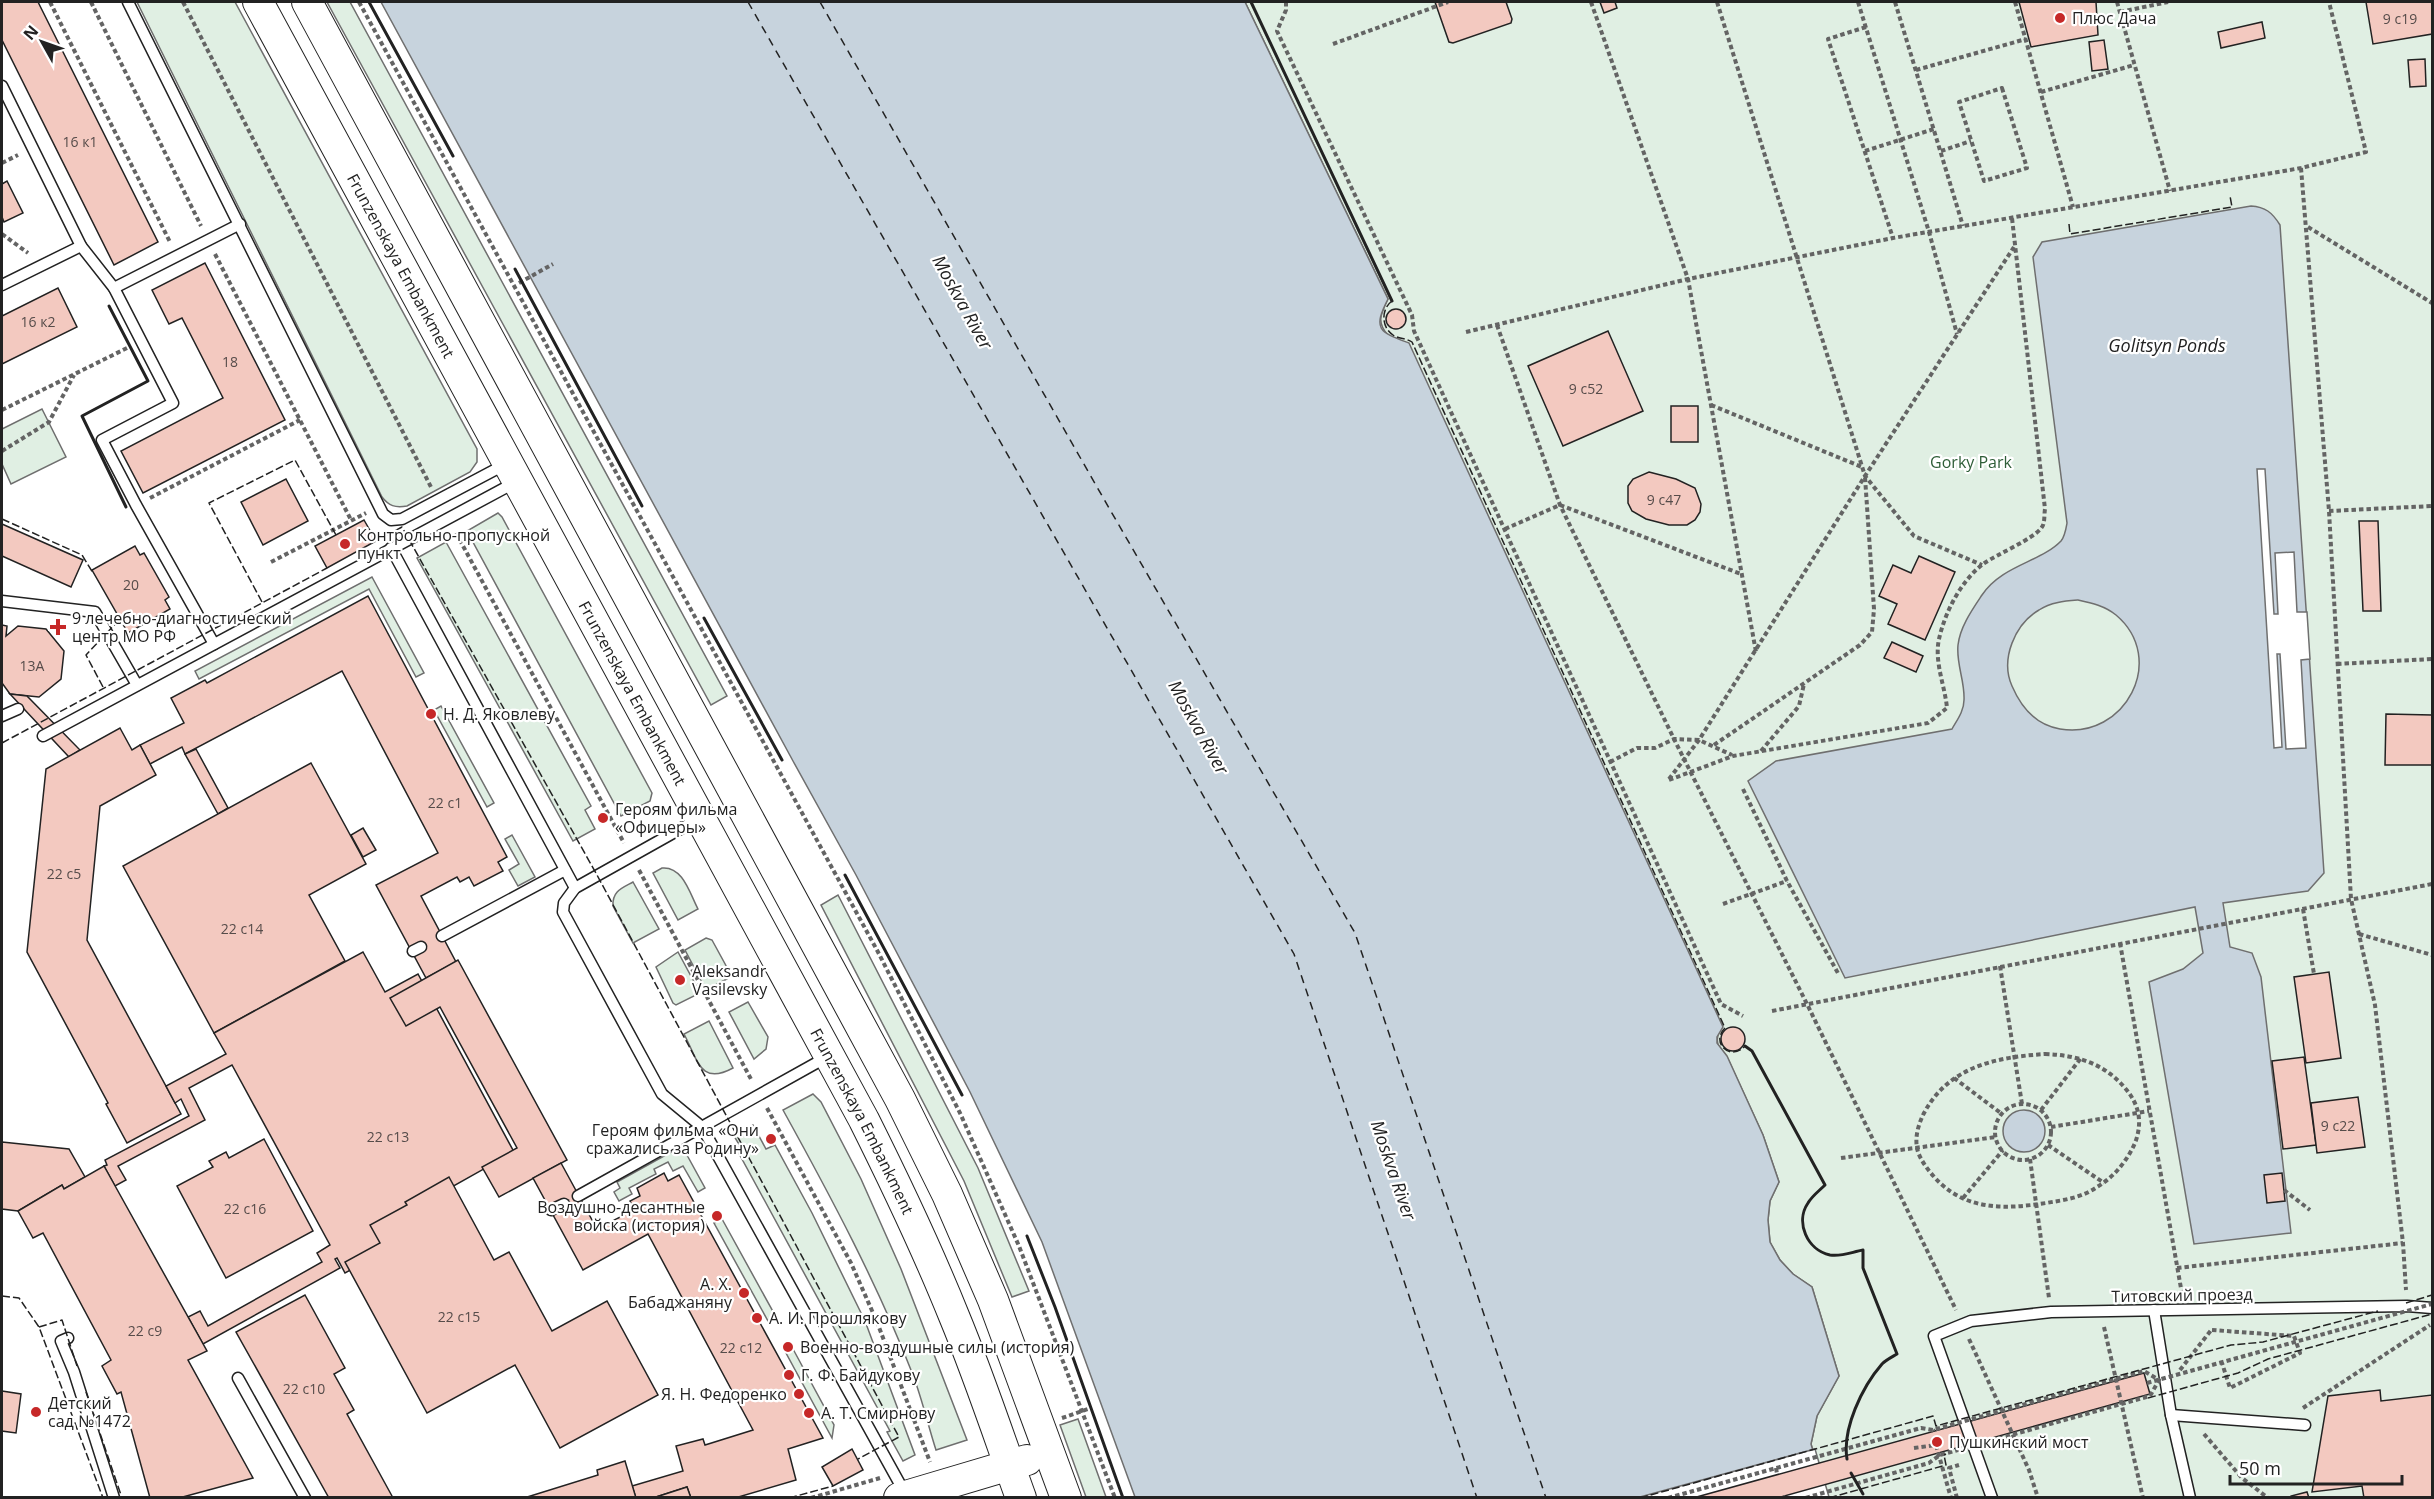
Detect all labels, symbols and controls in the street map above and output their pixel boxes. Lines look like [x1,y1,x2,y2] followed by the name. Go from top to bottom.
[2072,7,2156,29] place label: Плюс Дача
[2383,9,2417,28] house number: 9 с19
[2053,11,2067,25] marker: Плюс Дача
[12,12,72,72] north arrow
[18,20,43,44] text: N
[63,132,97,151] house number: 16 к1
[342,170,460,362] street label: Frunzenskaya Embankment
[927,251,999,354] water label: Moskva River
[21,312,55,331] house number: 16 к2
[2108,333,2226,357] water label: Golitsyn Ponds
[222,352,238,371] house number: 18
[1569,379,1603,398] house number: 9 с52
[1930,451,2013,473] park label: Gorky Park
[1647,490,1681,509] house number: 9 с47
[357,524,550,564] place label: Контрольно-пропускной пункт
[338,537,352,551] marker: Контрольно-пропускной пункт
[123,575,139,594] house number: 20
[574,597,692,789] street label: Frunzenskaya Embankment
[72,607,292,647] place label: 9 лечебно-диагностический центр МО РФ
[49,618,67,636] marker: 9 лечебно-диагностический центр МО РФ
[20,656,45,675] house number: 13А
[1163,676,1235,779] water label: Moskva River
[443,703,556,725] place label: Н. Д. Яковлеву
[424,707,438,721] marker: Н. Д. Яковлеву
[428,793,462,812] house number: 22 с1
[615,798,737,838] place label: Героям фильма «Офицеры»
[596,811,610,825] marker: Героям фильма «Офицеры»
[47,864,81,883] house number: 22 с5
[221,919,263,938] house number: 22 c14
[692,960,768,1000] place label: Aleksandr Vasilevsky
[673,973,687,987] marker: Aleksandr Vasilevsky
[805,1024,919,1218] street label: Frunzenskaya Embankment
[2321,1116,2355,1135] house number: 9 с22
[1366,1117,1423,1224] water label: Moskva River
[586,1119,759,1159] place label: Героям фильма «Они сражались за Родину»
[367,1127,409,1146] house number: 22 с13
[764,1132,778,1146] marker: Героям фильма «Они сражались за Родину»
[537,1196,705,1236] place label: Воздушно-десантные войска (история)
[224,1199,266,1218] house number: 22 с16
[710,1209,724,1223] marker: Воздушно-десантные войска (история)
[628,1273,733,1313] place label: А. Х. Бабаджаняну
[2111,1283,2253,1307] street label: Титовский проезд
[737,1286,751,1300] marker: А. Х. Бабаджаняну
[438,1307,480,1326] house number: 22 с15
[769,1307,907,1329] place label: А. И. Прошлякову
[750,1311,764,1325] marker: А. И. Прошлякову
[128,1321,162,1340] house number: 22 с9
[800,1336,1074,1358] place label: Военно-воздушные силы (история)
[720,1338,762,1357] house number: 22 с12
[781,1340,795,1354] marker: Военно-воздушные силы (история)
[801,1364,921,1386] place label: Г. Ф. Байдукову
[782,1368,796,1382] marker: Г. Ф. Байдукову
[283,1379,325,1398] house number: 22 с10
[661,1383,787,1405] place label: Я. Н. Федоренко
[792,1387,806,1401] marker: Я. Н. Федоренко
[48,1392,131,1432] place label: Детский сад №1472
[821,1402,936,1424] place label: А. Т. Смирнову
[29,1405,43,1419] marker: Детский сад №1472
[802,1406,816,1420] marker: А. Т. Смирнову
[1949,1431,2089,1453] place label: Пушкинский мост
[1930,1435,1944,1449] marker: Пушкинский мост
[2230,1448,2402,1486] scale bar
[2239,1456,2281,1480] text: 50 m

